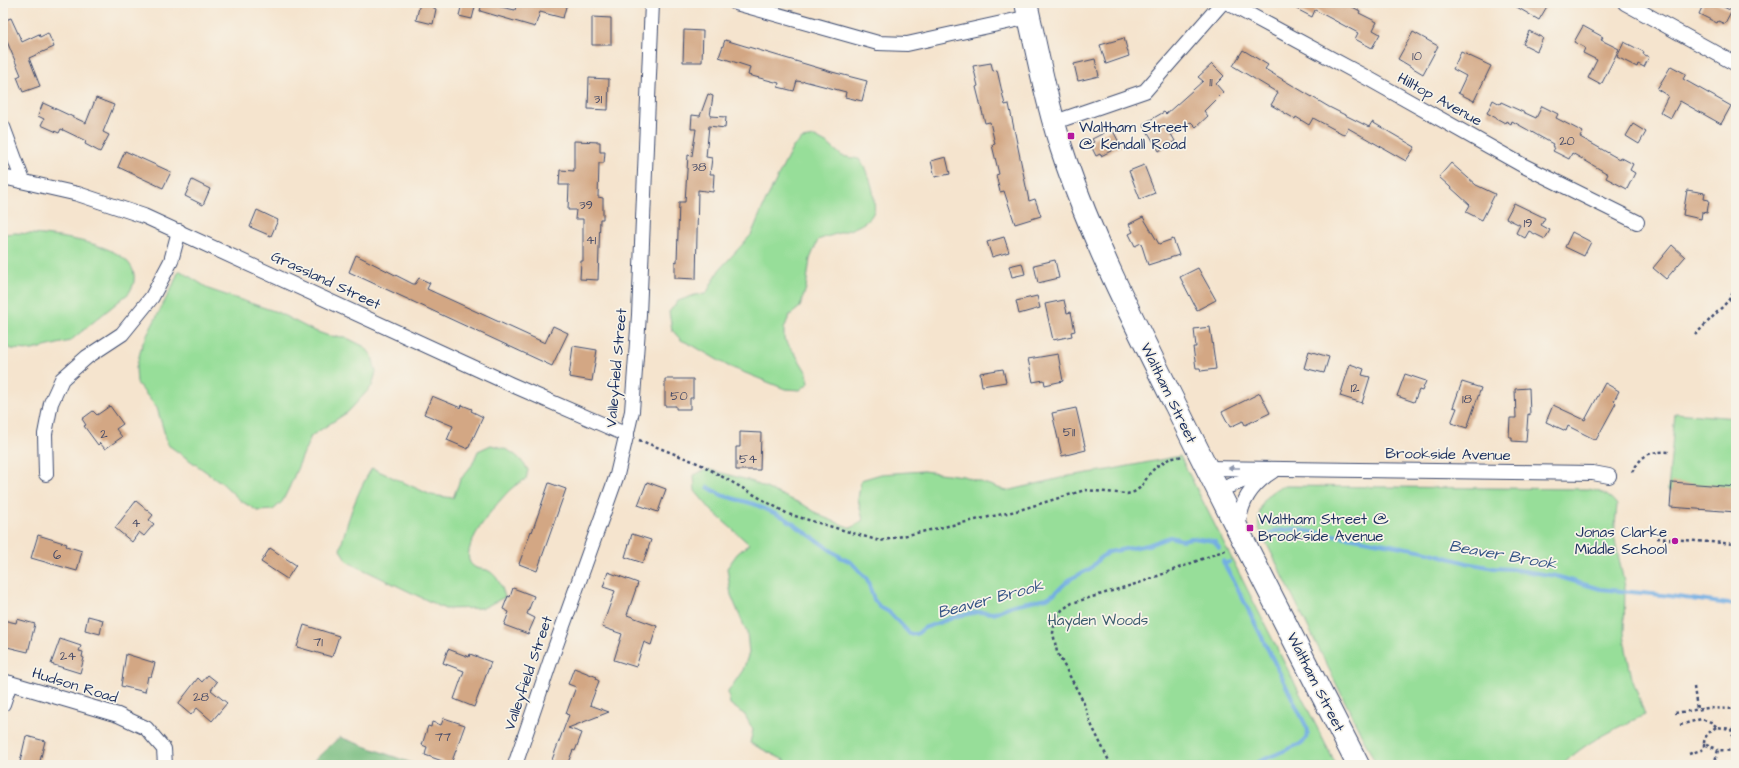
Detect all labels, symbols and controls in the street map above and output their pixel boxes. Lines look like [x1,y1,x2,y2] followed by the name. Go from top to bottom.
[1412,47,1422,65] house number: 10
[1394,68,1486,131] street label: Hilltop Avenue
[1209,73,1213,91] house number: 11
[594,90,602,108] house number: 31
[1079,117,1188,155] place label: Waltham Street @ Kendall Road
[1066,131,1076,141] marker: Waltham Street @ Kendall Road
[1559,132,1575,150] house number: 20
[691,158,707,176] house number: 38
[579,196,593,214] house number: 39
[1523,214,1533,232] house number: 19
[586,231,597,249] house number: 41
[268,246,384,315] street label: Grassland Street
[601,307,633,429] street label: Valleyfield Street
[1135,340,1202,447] street label: Waltham Street
[1350,379,1360,397] house number: 12
[670,387,688,405] house number: 50
[1462,390,1473,408] house number: 18
[1063,423,1076,441] house number: 511
[100,425,108,443] house number: 2
[1385,443,1511,466] street label: Brookside Avenue
[739,450,757,468] house number: 54
[1227,465,1240,471] one-way arrow
[1258,509,1389,547] place label: Waltham Street @ Brookside Avenue
[132,514,141,532] house number: 4
[1575,522,1667,560] place label: Jonas Clarke Middle School
[1245,523,1255,533] marker: Waltham Street @ Brookside Avenue
[1448,535,1559,575] water label: Beaver Brook
[1670,536,1680,546] marker: Jonas Clarke Middle School
[53,546,61,564] house number: 6
[935,574,1047,624] water label: Beaver Brook
[1048,610,1149,632] park label: Hayden Woods
[499,613,559,734] street label: Valleyfield Street
[1281,629,1350,736] street label: Waltham Street
[313,633,323,651] house number: 71
[60,647,76,665] house number: 24
[30,663,120,709] street label: Hudson Road
[193,688,210,706] house number: 28
[435,728,451,746] house number: 77

